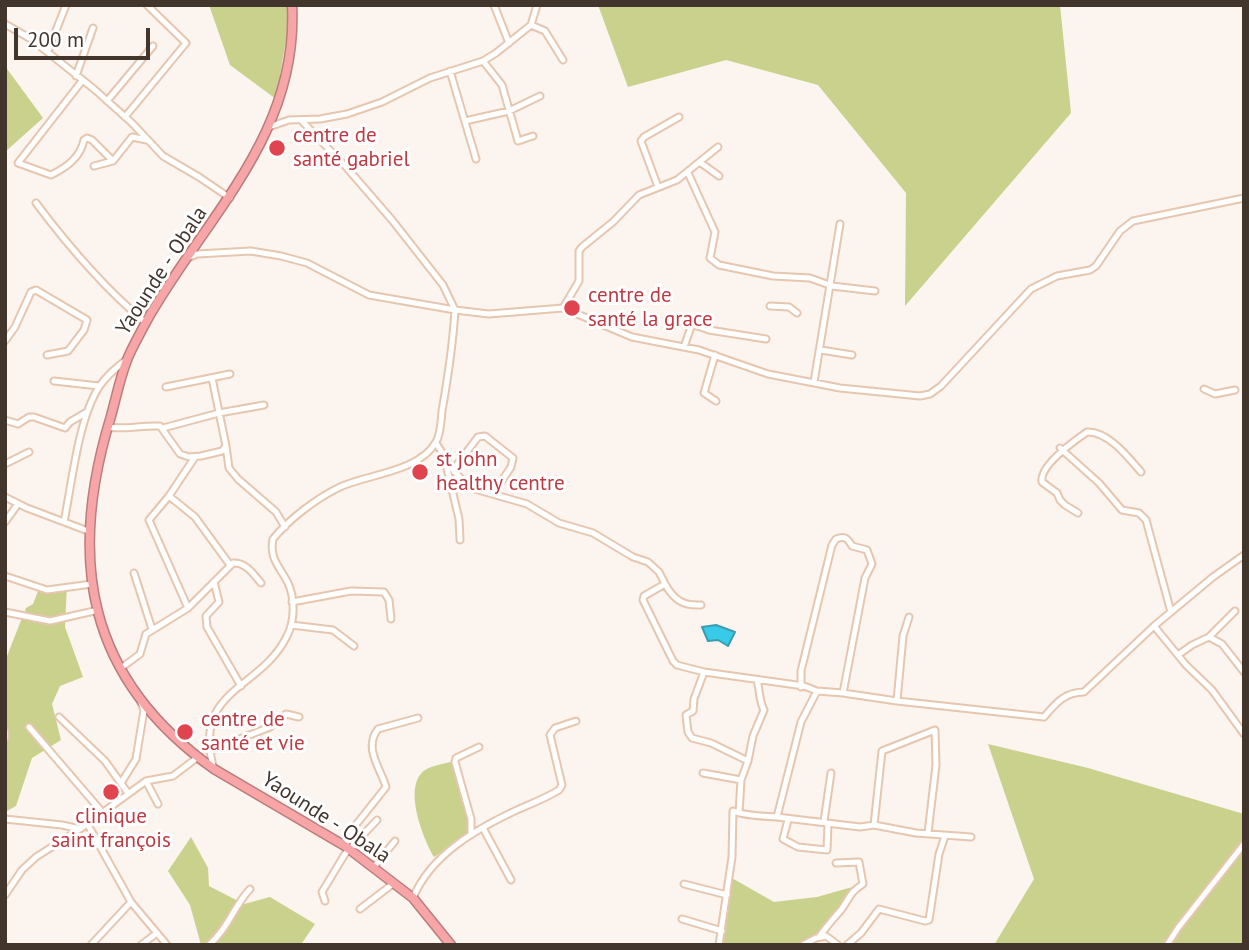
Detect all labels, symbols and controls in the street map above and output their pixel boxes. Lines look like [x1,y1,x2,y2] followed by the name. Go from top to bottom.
[18,14,154,58] scale bar
[27,26,84,53] text: 200 m
[293,123,410,173] place label: centre de santé gabriel
[267,138,287,158] marker: centre de santé gabriel
[111,202,213,340] street label: Yaounde - Obala
[588,283,713,333] place label: centre de santé la grace
[562,298,582,318] marker: centre de santé la grace
[436,447,565,497] place label: st john healthy centre
[410,462,430,482] marker: st john healthy centre
[201,707,305,757] place label: centre de santé et vie
[175,722,195,742] marker: centre de santé et vie
[257,767,395,869] street label: Yaounde - Obala
[101,782,121,802] marker: clinique saint françois
[51,804,171,854] place label: clinique saint françois

